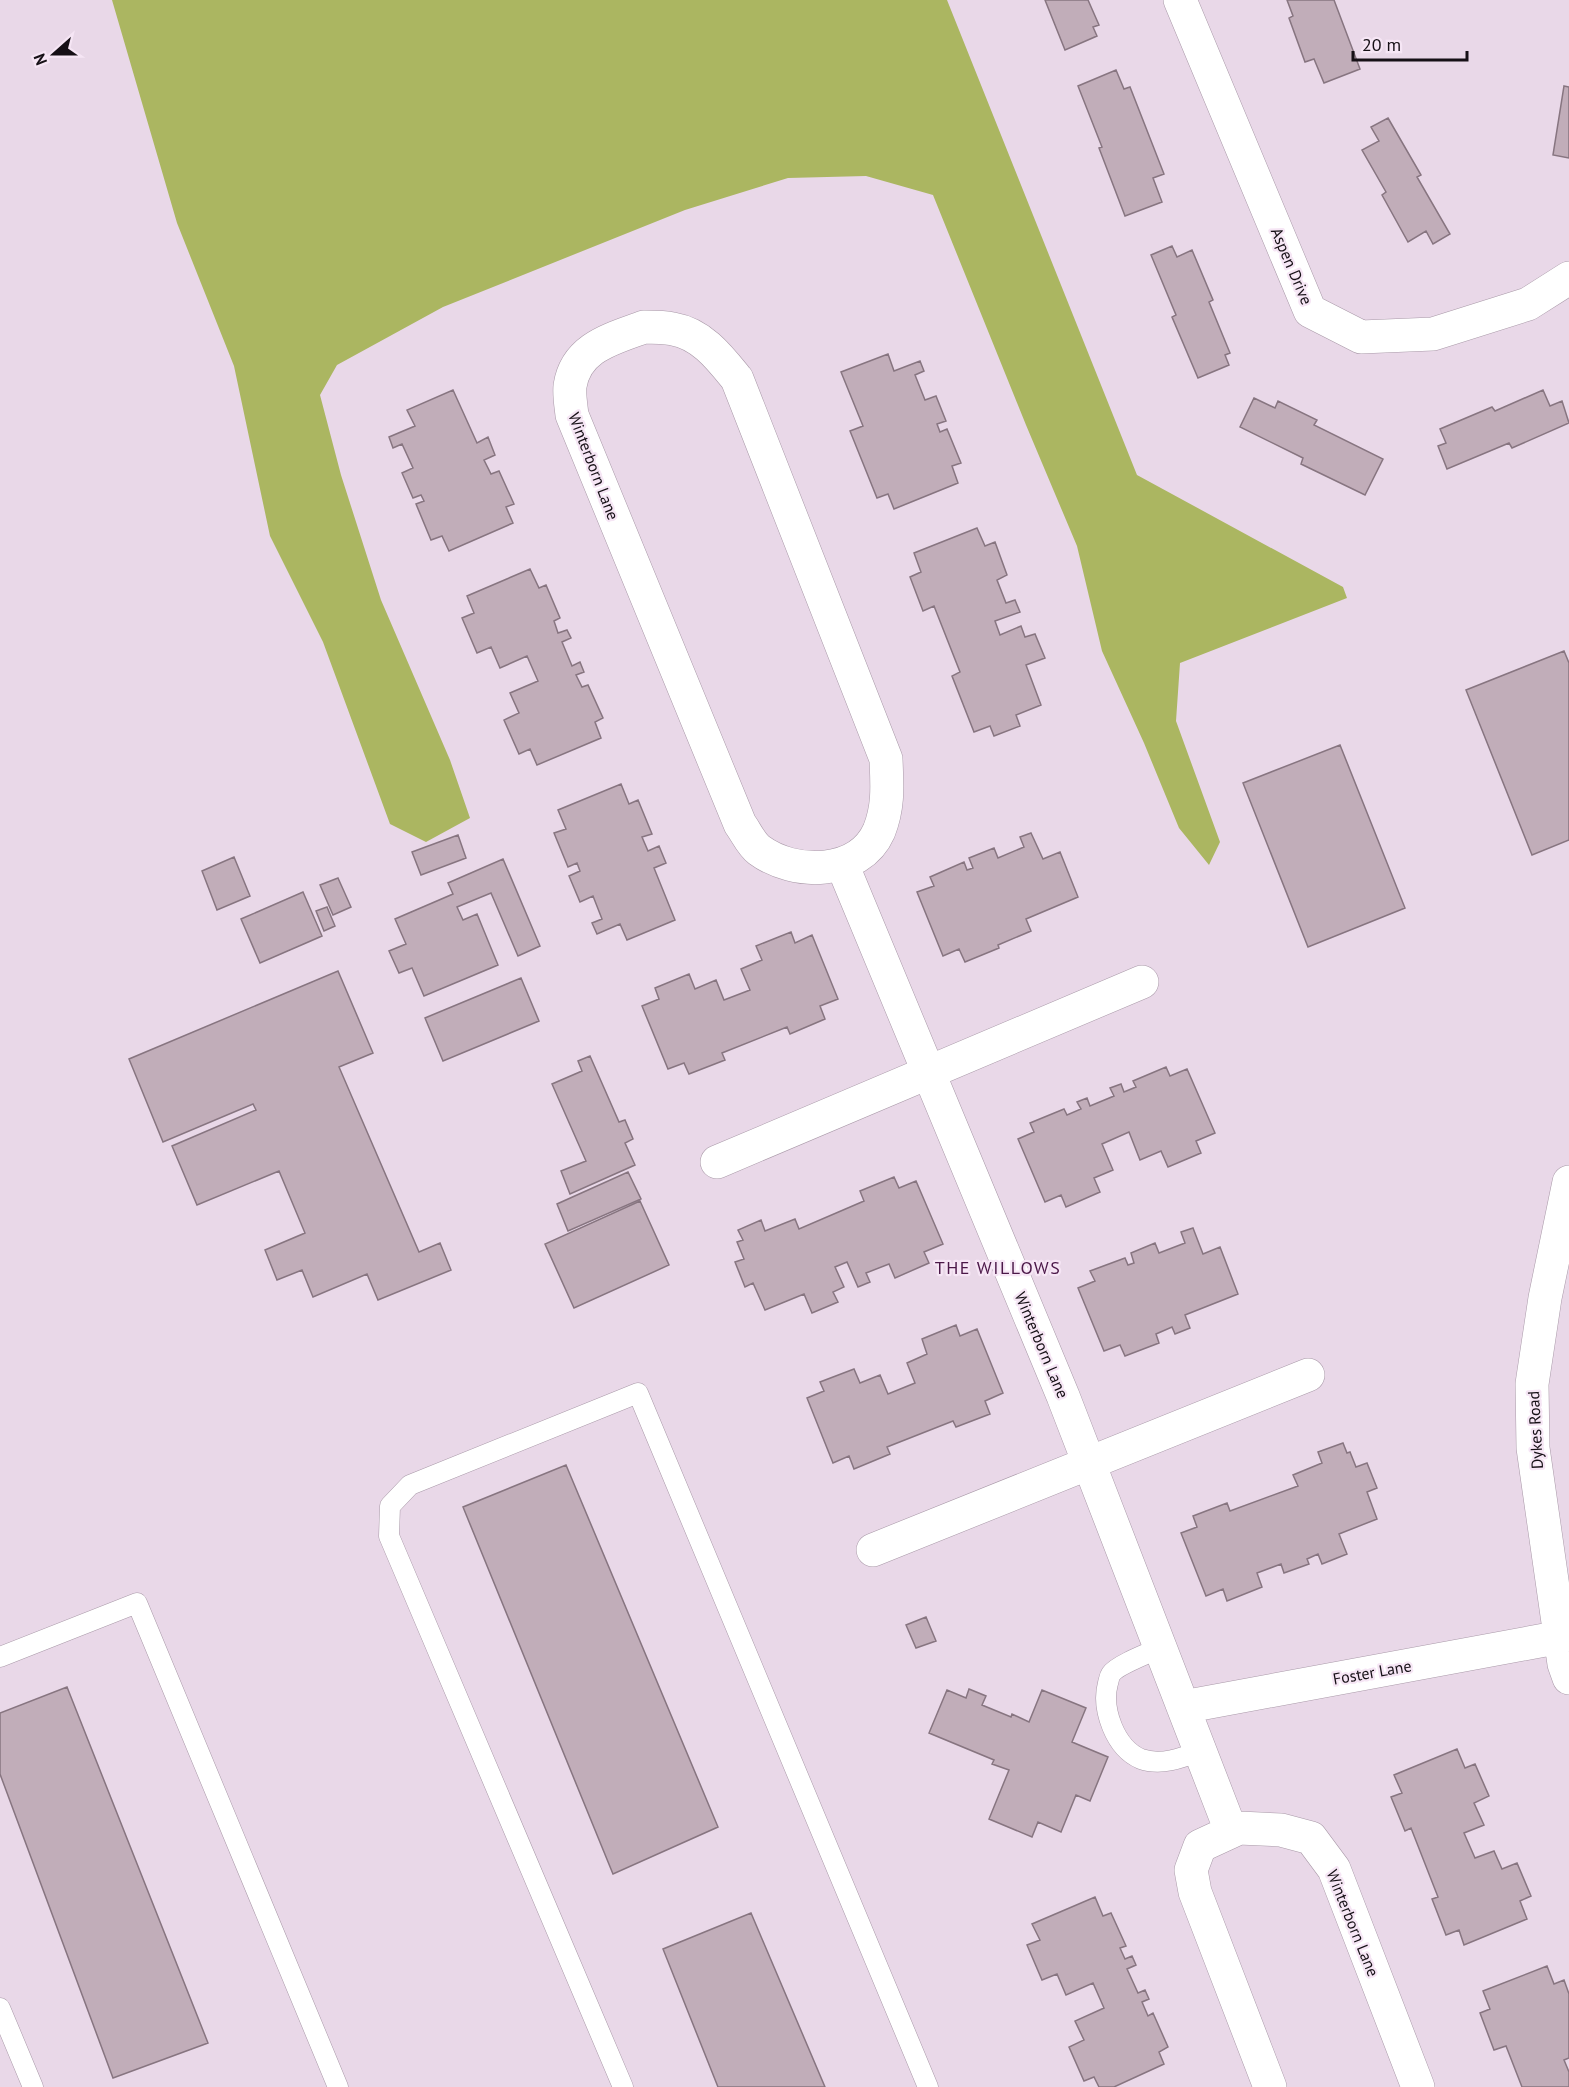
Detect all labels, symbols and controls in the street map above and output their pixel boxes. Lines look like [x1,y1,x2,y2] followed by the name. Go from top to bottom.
[24,24,84,84] north arrow
[1353,24,1467,62] scale bar
[1362,33,1401,56] text: 20 m
[29,51,51,68] text: N
[1267,224,1317,308] street label: Aspen Drive
[564,409,624,523] street label: Winterborn Lane
[935,1256,1061,1279] district label: THE WILLOWS
[1011,1289,1073,1401] street label: Winterborn Lane
[1523,1390,1547,1470] street label: Dykes Road
[1331,1655,1413,1689] street label: Foster Lane
[1322,1867,1384,1979] street label: Winterborn Lane

